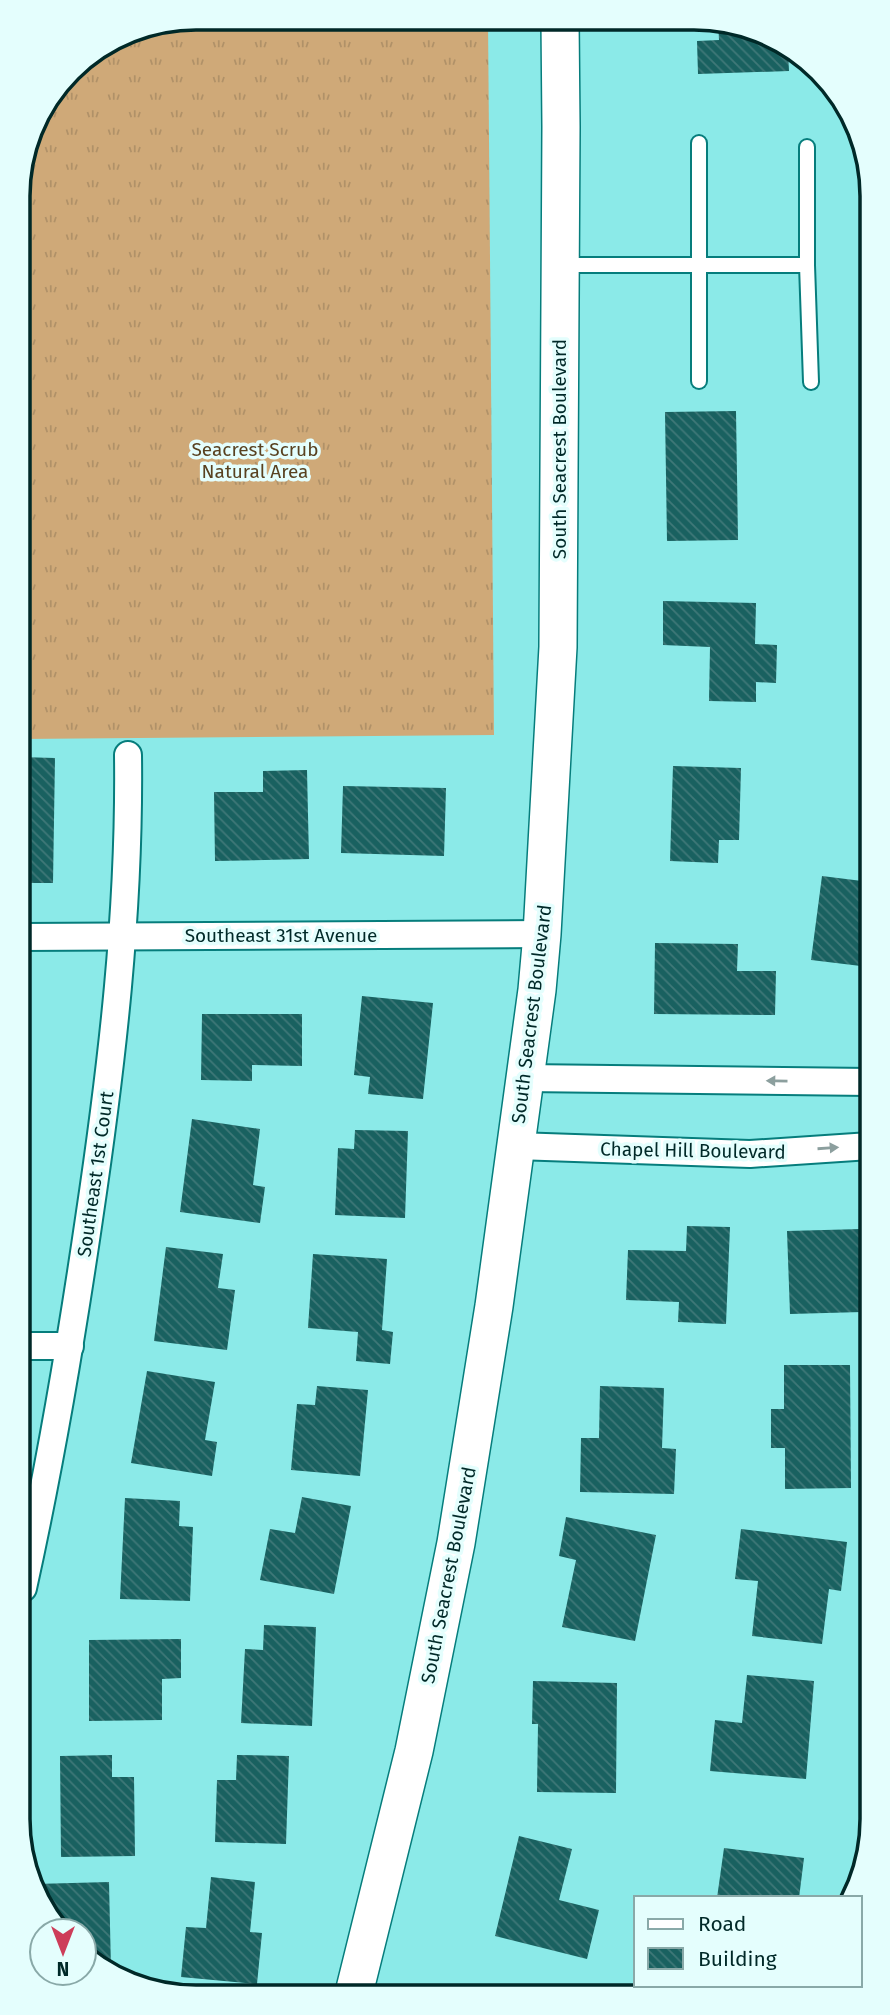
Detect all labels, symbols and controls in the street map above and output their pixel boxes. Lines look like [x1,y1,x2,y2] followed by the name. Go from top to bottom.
[548,339,571,559] street label: South Seacrest Boulevard
[192,438,318,483] park label: Seacrest Scrub Natural Area
[507,903,556,1125] street label: South Seacrest Boulevard
[185,924,377,947] street label: Southeast 31st Avenue
[766,1075,788,1087] one-way arrow
[72,1090,119,1258] street label: Southeast 1st Court
[600,1137,786,1164] street label: Chapel Hill Boulevard
[818,1143,840,1154] one-way arrow
[416,1465,481,1685] street label: South Seacrest Boulevard
[634,1896,862,1987] legend
[698,1911,746,1937] text: Road
[28,1917,98,1987] north arrow
[698,1946,777,1972] text: Building
[57,1957,69,1980] text: N

